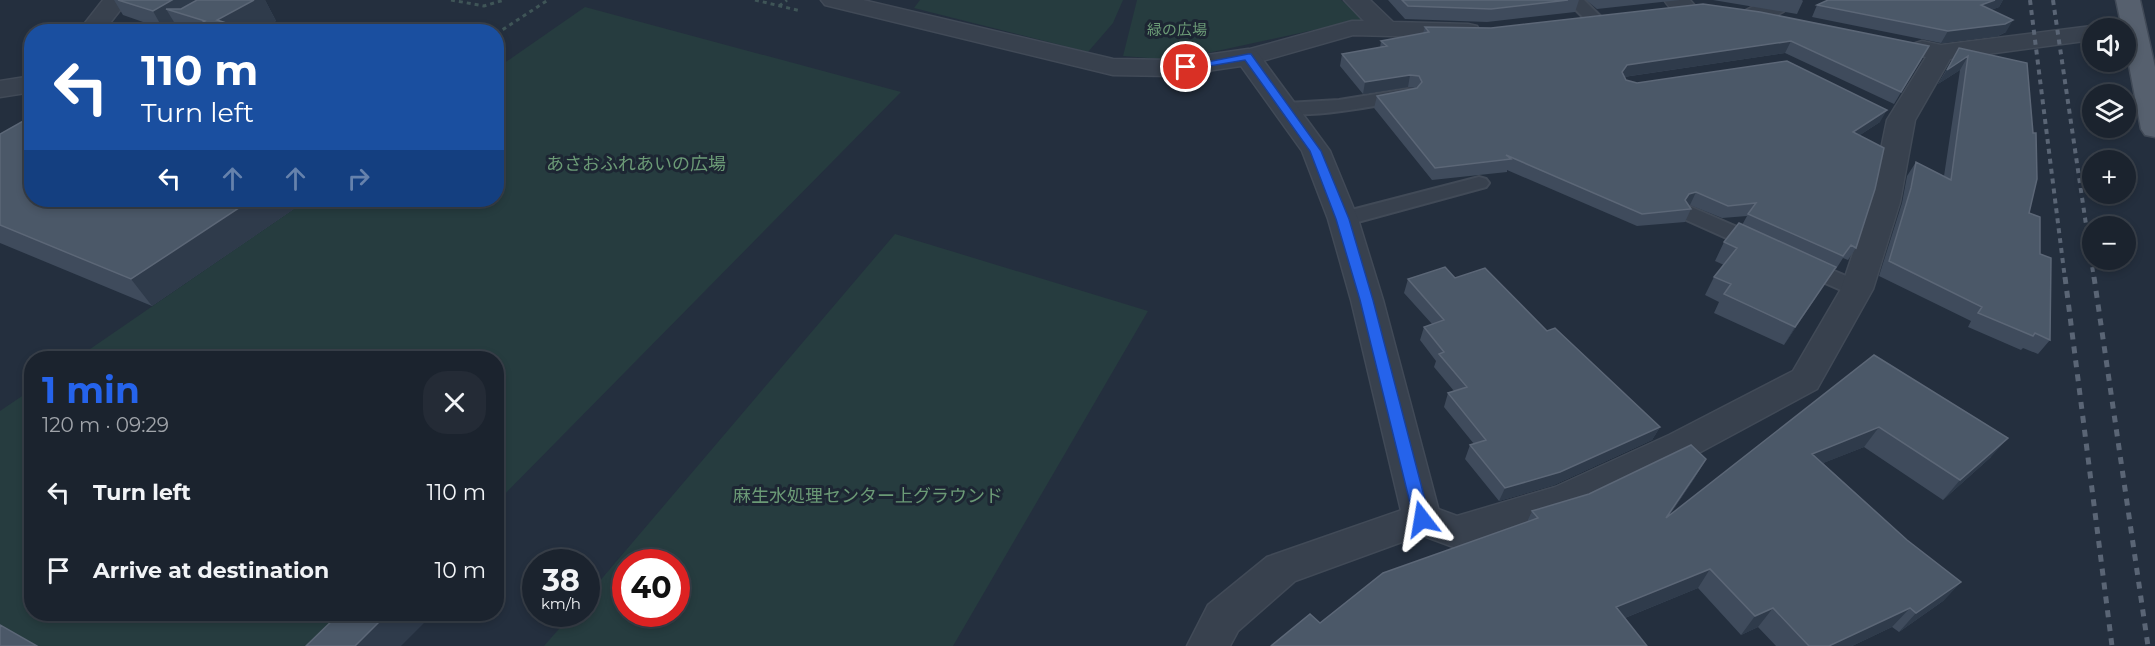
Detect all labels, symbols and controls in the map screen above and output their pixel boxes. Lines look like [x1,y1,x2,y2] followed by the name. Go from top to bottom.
[2082,18,2136,270] map controls
[2082,18,2136,72] button: sound
[1147,20,1207,39] park label: 緑の広場
[1160,41,1211,92] pin
[141,44,258,96] text: 110 m
[42,48,120,126] icon: left
[1169,50,1202,83] icon: arrive
[2082,84,2136,138] button: layers
[141,96,254,129] text: Turn left
[2082,150,2136,204] button: +
[546,153,726,175] park label: あさおふれあいの広場
[153,162,186,195] icon: left
[216,162,249,195] icon: ahead
[279,162,312,195] icon: ahead
[342,162,375,195] icon: right
[2082,216,2136,270] button: −
[42,368,140,412] text: 1 min
[423,371,486,434] button: close
[42,413,169,437] text: 120 m · 09:29
[42,476,75,509] icon: left
[93,479,191,506] text: Turn left
[426,479,486,506] text: 110 m
[733,485,1003,507] park label: 麻生水処理センター上グラウンド
[1390,487,1454,551] position arrow
[612,549,690,627] speed limit sign: 40
[42,554,75,587] icon: arrive
[93,557,329,584] text: Arrive at destination
[434,557,486,584] text: 10 m
[542,562,580,599] text: 38
[541,594,581,613] text: km/h

